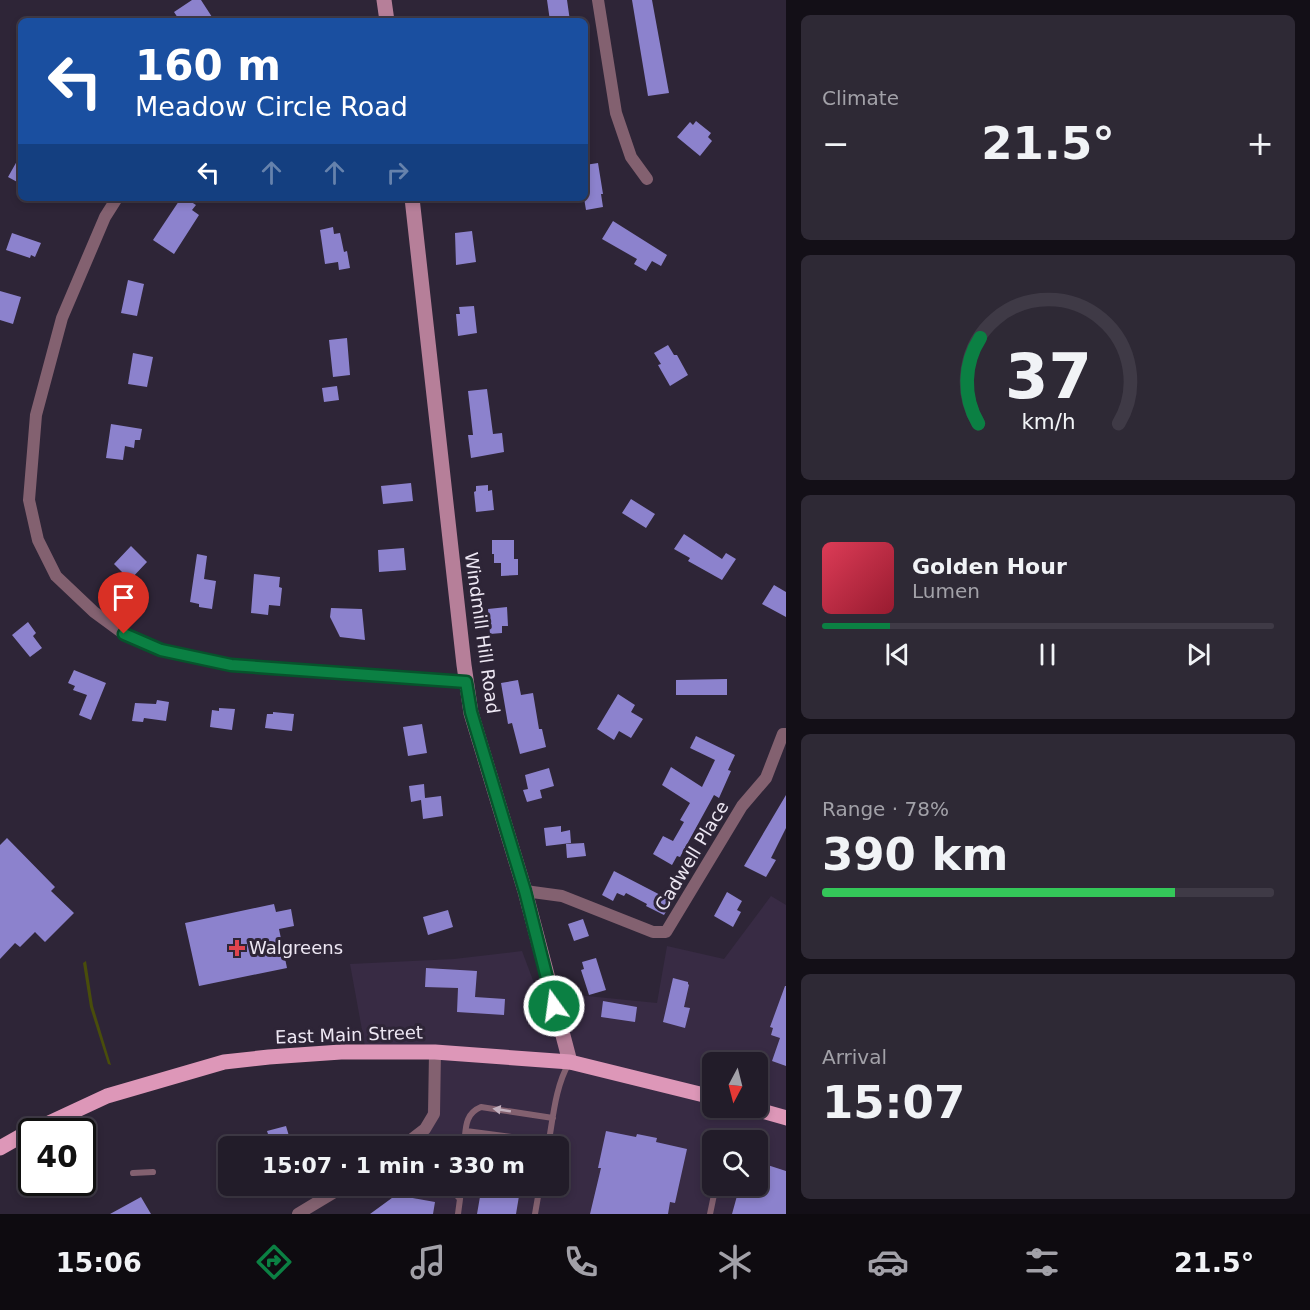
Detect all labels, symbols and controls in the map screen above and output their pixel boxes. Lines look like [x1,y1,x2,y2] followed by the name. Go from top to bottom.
[135,41,281,90] text: 160 m
[36,42,114,120] icon: left
[822,86,899,110] text: Climate
[135,91,408,122] text: Meadow Circle Road
[981,117,1115,170] text: 21.5°
[822,124,850,163] text: −
[1246,124,1274,163] text: +
[192,156,225,189] icon: left
[255,156,288,189] icon: ahead
[318,156,351,189] icon: ahead
[381,156,414,189] icon: right
[1005,340,1091,413] text: 37
[1021,410,1075,435] text: km/h
[461,551,504,715] street label: Windmill Hill Road
[912,554,1067,579] text: Golden Hour
[98,572,149,634] pin
[912,579,980,603] text: Lumen
[107,581,140,614] icon: arrive
[881,638,914,671] icon: previous
[1031,638,1064,671] icon: pause
[1182,638,1215,671] icon: next
[651,797,733,914] street label: Cadwell Place
[822,797,949,821] text: Range · 78%
[822,828,1008,881] text: 390 km
[249,937,343,958] place label: Walgreens
[230,941,244,955] marker: Walgreens
[522,974,586,1038] position arrow
[275,1021,423,1048] street label: East Main Street
[822,1045,887,1069] text: Arrival
[702,1052,768,1118] north arrow
[702,1052,768,1196] map controls
[822,1076,965,1129] text: 15:07
[492,1106,511,1115] one-way arrow
[18,1118,96,1196] speed limit sign: 40
[702,1130,768,1196] button: search
[262,1153,525,1178] text: 15:07 · 1 min · 330 m
[253,1241,295,1283] icon: directions
[407,1241,449,1283] icon: music
[560,1241,602,1283] icon: phone
[714,1241,756,1283] icon: climate
[867,1241,909,1283] icon: car
[1021,1241,1063,1283] icon: filters
[56,1247,142,1278] text: 15:06
[1174,1247,1254,1278] text: 21.5°

